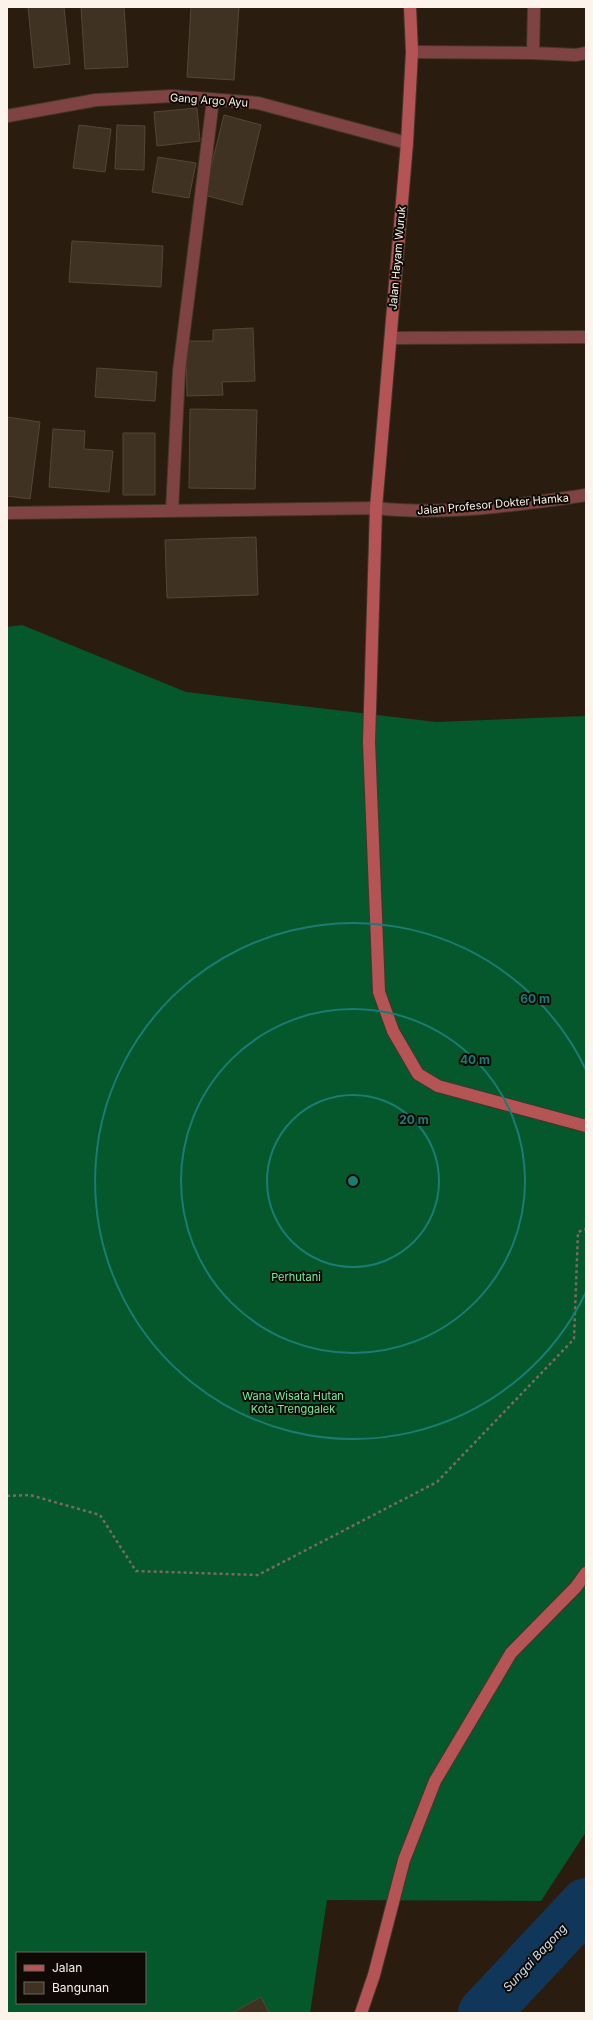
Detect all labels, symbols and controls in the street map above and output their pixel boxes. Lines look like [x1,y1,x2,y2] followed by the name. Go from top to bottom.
[169,90,249,110] street label: Gang Argo Ayu
[385,206,409,310] street label: Jalan Hayam Wuruk
[417,490,569,518] street label: Jalan Profesor Dokter Hamka
[520,991,550,1006] text: 60 m
[460,1052,490,1067] text: 40 m
[399,1112,429,1127] text: 20 m
[346,1174,360,1188] centre of rings
[271,1270,321,1284] park label: Perhutani
[242,1389,344,1416] park label: Wana Wisata Hutan Kota Trenggalek
[499,1921,570,1995] water label: Sungai Bagong
[16,1952,146,2004] legend
[52,1960,82,1975] text: Jalan
[52,1980,109,1995] text: Bangunan

